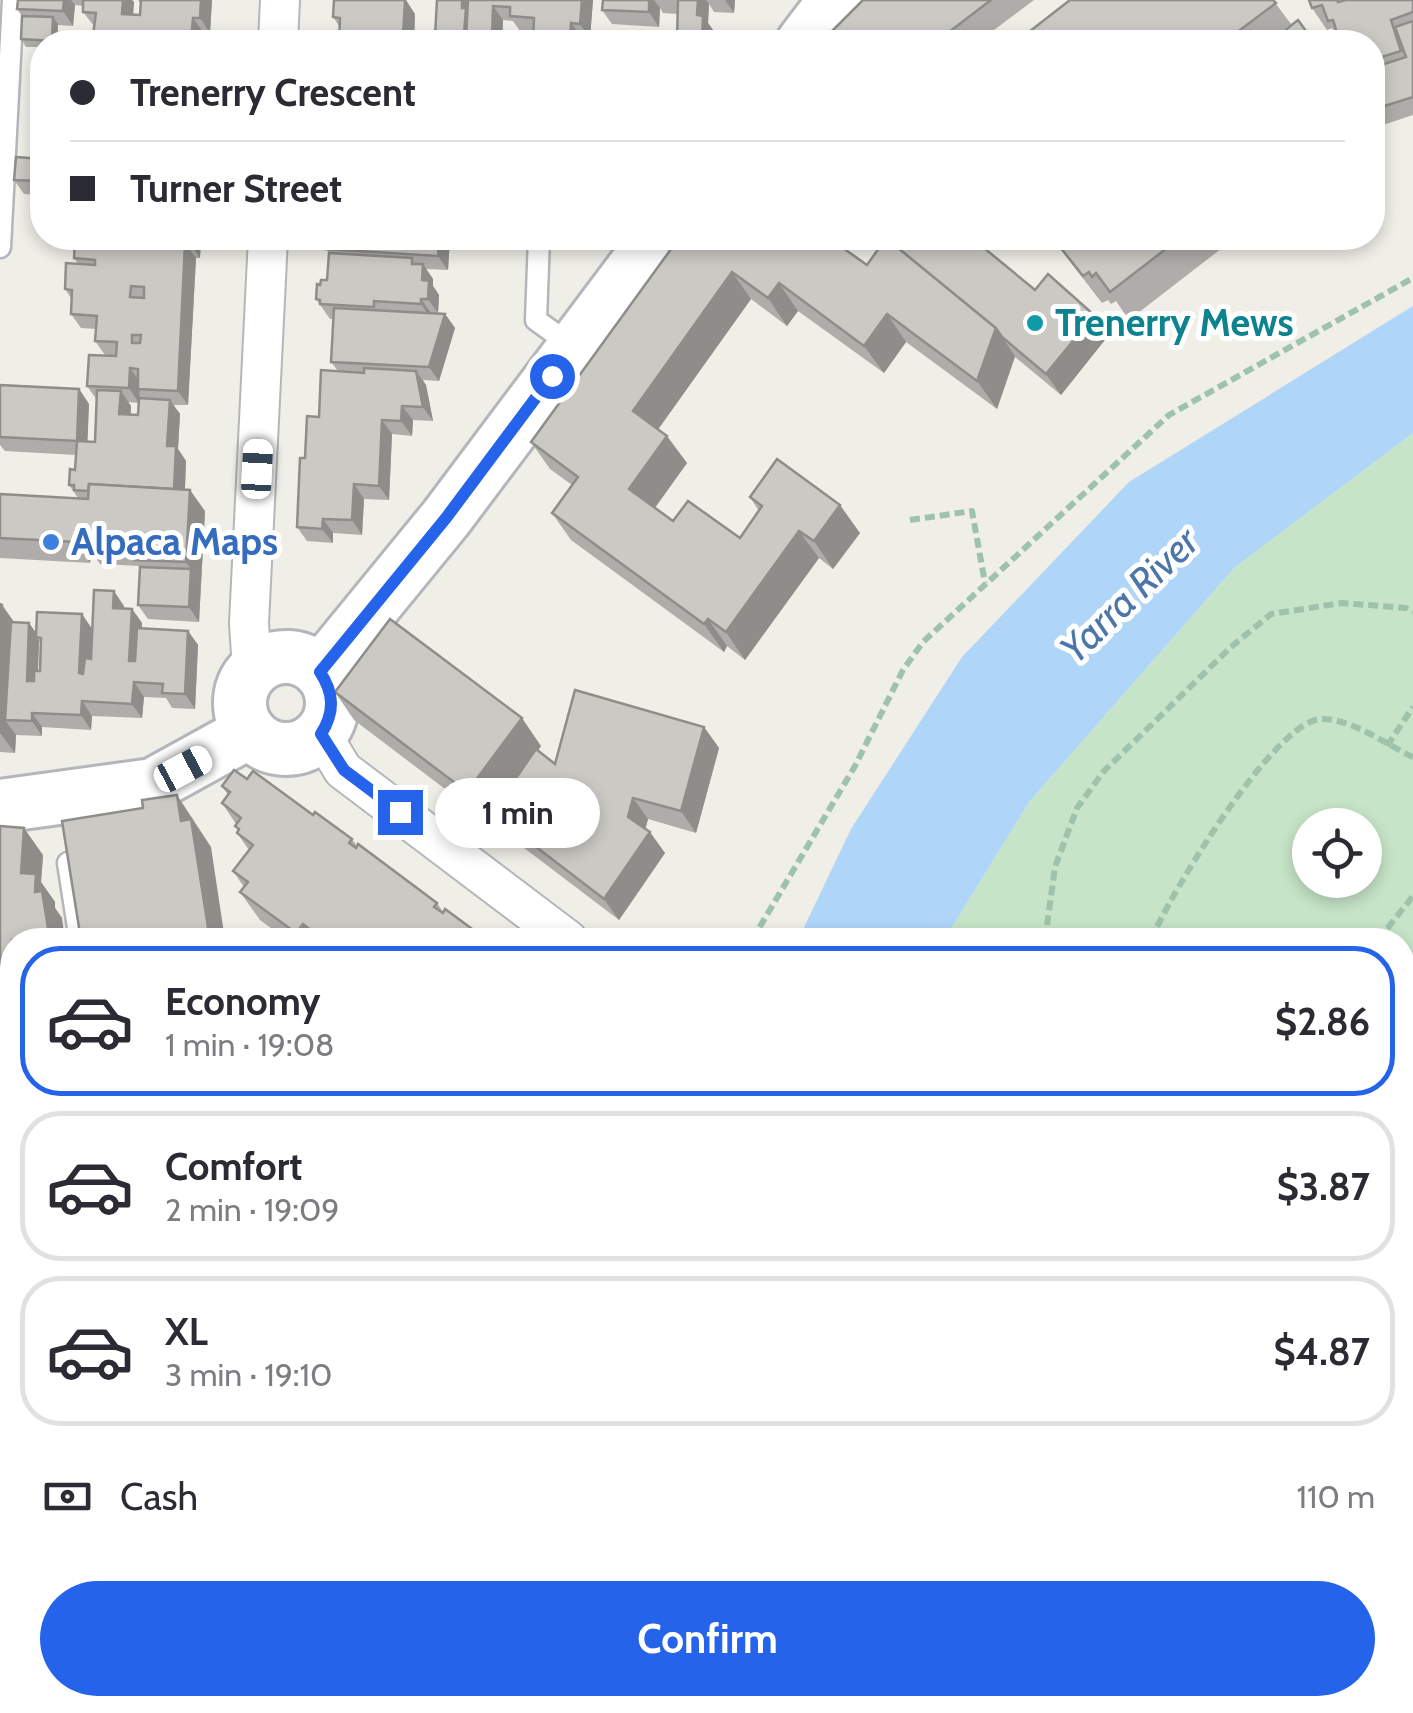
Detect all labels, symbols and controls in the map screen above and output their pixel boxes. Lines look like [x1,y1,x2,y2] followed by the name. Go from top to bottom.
[130,69,416,116] text: Trenerry Crescent
[130,165,342,212] text: Turner Street
[1055,299,1294,346] place label: Trenerry Mews
[1024,312,1046,334] marker: Trenerry Mews
[530,354,575,399] route start
[240,438,274,500] car
[1049,516,1209,673] water label: Yarra River
[71,518,278,565] place label: Alpaca Maps
[40,531,62,553] marker: Alpaca Maps
[149,742,217,796] car
[435,777,600,847] callout: 1 min
[378,790,423,835] route end
[481,793,554,832] text: 1 min
[1292,808,1382,898] map controls
[1292,808,1382,898] button: locate
[45,976,135,1066] icon: car
[165,978,320,1025] text: Economy
[1275,998,1370,1045] text: $2.86
[165,1025,334,1064] text: 1 min · 19:08
[45,1141,135,1231] icon: car
[165,1143,302,1190] text: Comfort
[1277,1163,1370,1210] text: $3.87
[165,1190,340,1229] text: 2 min · 19:09
[45,1306,135,1396] icon: car
[165,1308,208,1355] text: XL
[1274,1328,1370,1375] text: $4.87
[165,1355,332,1394] text: 3 min · 19:10
[40,1469,95,1524] icon: cash
[120,1473,198,1520] text: Cash
[1297,1477,1375,1516] text: 110 m
[40,1581,1375,1696] button: Confirm

